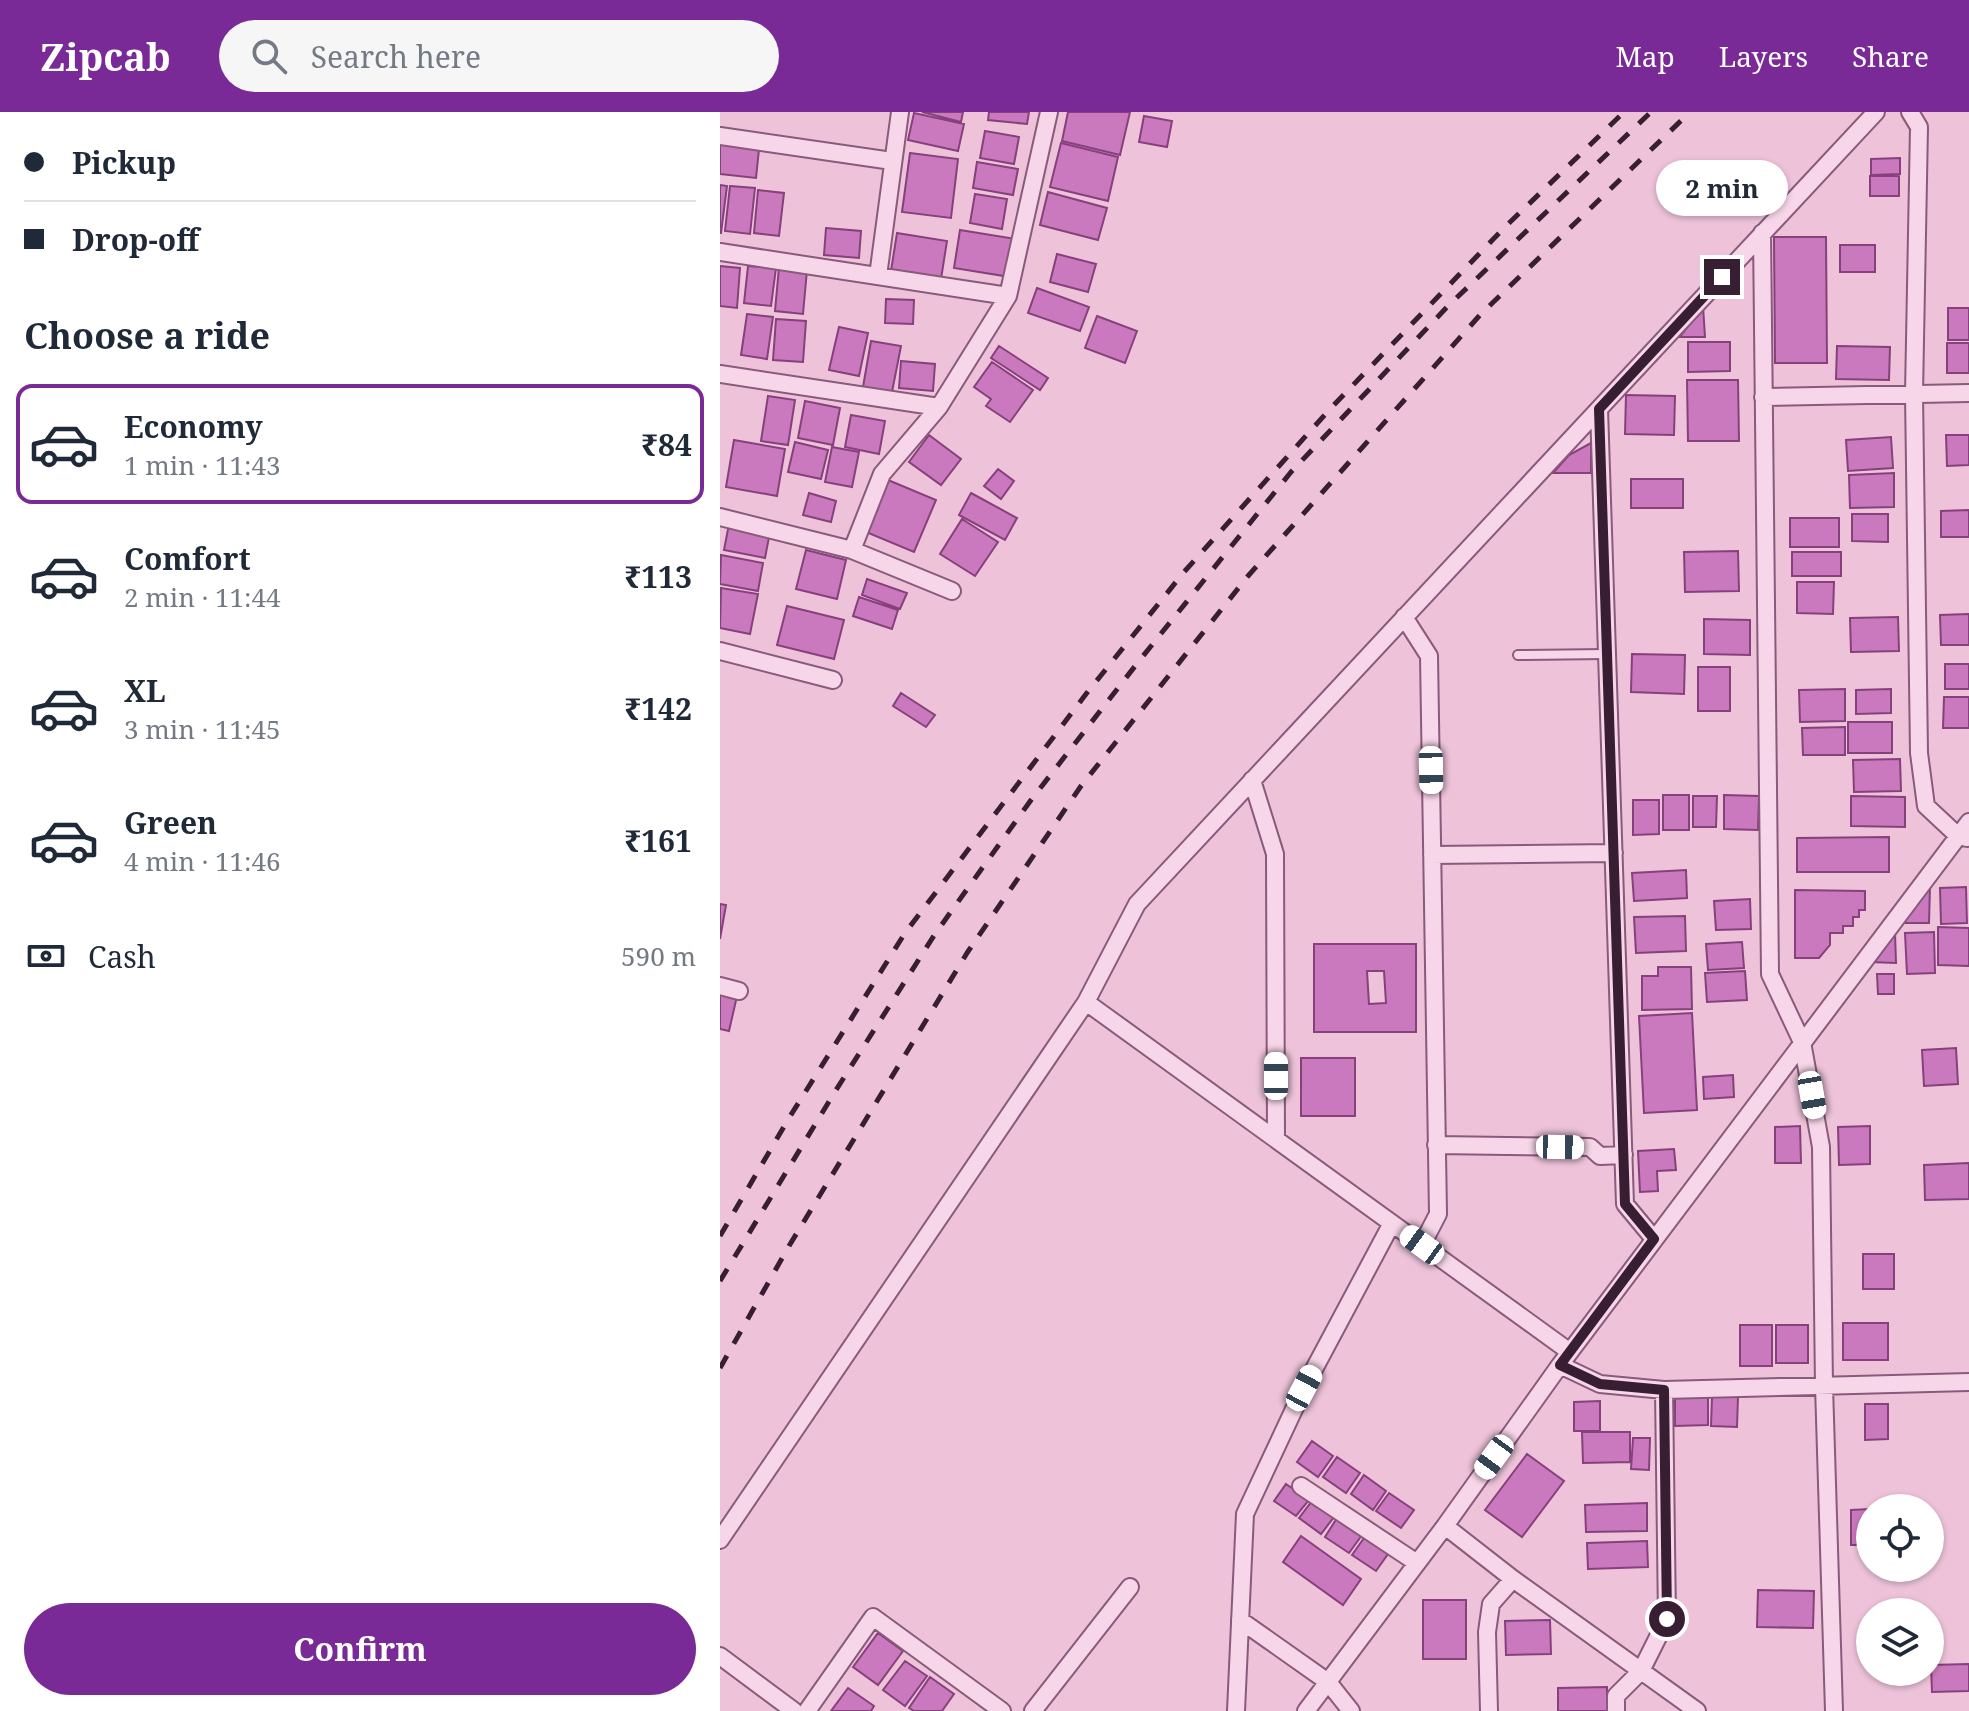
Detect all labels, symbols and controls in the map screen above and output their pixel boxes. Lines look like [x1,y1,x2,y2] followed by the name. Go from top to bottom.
[219,20,779,92] search box
[40,30,171,82] text: Zipcab
[247,34,291,78] icon: search
[311,36,481,77] text: Search here
[1616,37,1675,75] text: Map
[1719,37,1808,75] text: Layers
[1852,37,1929,75] text: Share
[72,142,176,183] text: Pickup
[1656,161,1788,217] callout: 2 min
[1685,170,1759,206] text: 2 min
[72,219,199,260] text: Drop-off
[1704,259,1740,295] route end
[24,311,270,360] text: Choose a ride
[124,406,263,447] text: Economy
[28,408,100,480] icon: car
[641,424,692,465] text: ₹84
[124,447,281,483] text: 1 min · 11:43
[124,538,251,579] text: Comfort
[28,540,100,612] icon: car
[624,556,692,597] text: ₹113
[124,579,281,615] text: 2 min · 11:44
[124,670,166,711] text: XL
[28,672,100,744] icon: car
[624,688,692,729] text: ₹142
[124,711,281,747] text: 3 min · 11:45
[1419,746,1443,794] car
[124,802,217,843] text: Green
[28,804,100,876] icon: car
[624,820,692,861] text: ₹161
[124,843,281,879] text: 4 min · 11:46
[24,934,68,978] icon: cash
[88,936,156,977] text: Cash
[621,938,696,974] text: 590 m
[1264,1052,1288,1100] car
[1796,1069,1828,1121] car
[1536,1135,1584,1159] car
[1396,1221,1448,1269] car
[1282,1361,1326,1415] car
[1470,1431,1518,1483] car
[1856,1494,1944,1686] map controls
[1856,1494,1944,1582] button: locate
[1856,1598,1944,1686] button: layers
[1649,1601,1685,1637] route start
[24,1603,696,1695] button: Confirm

